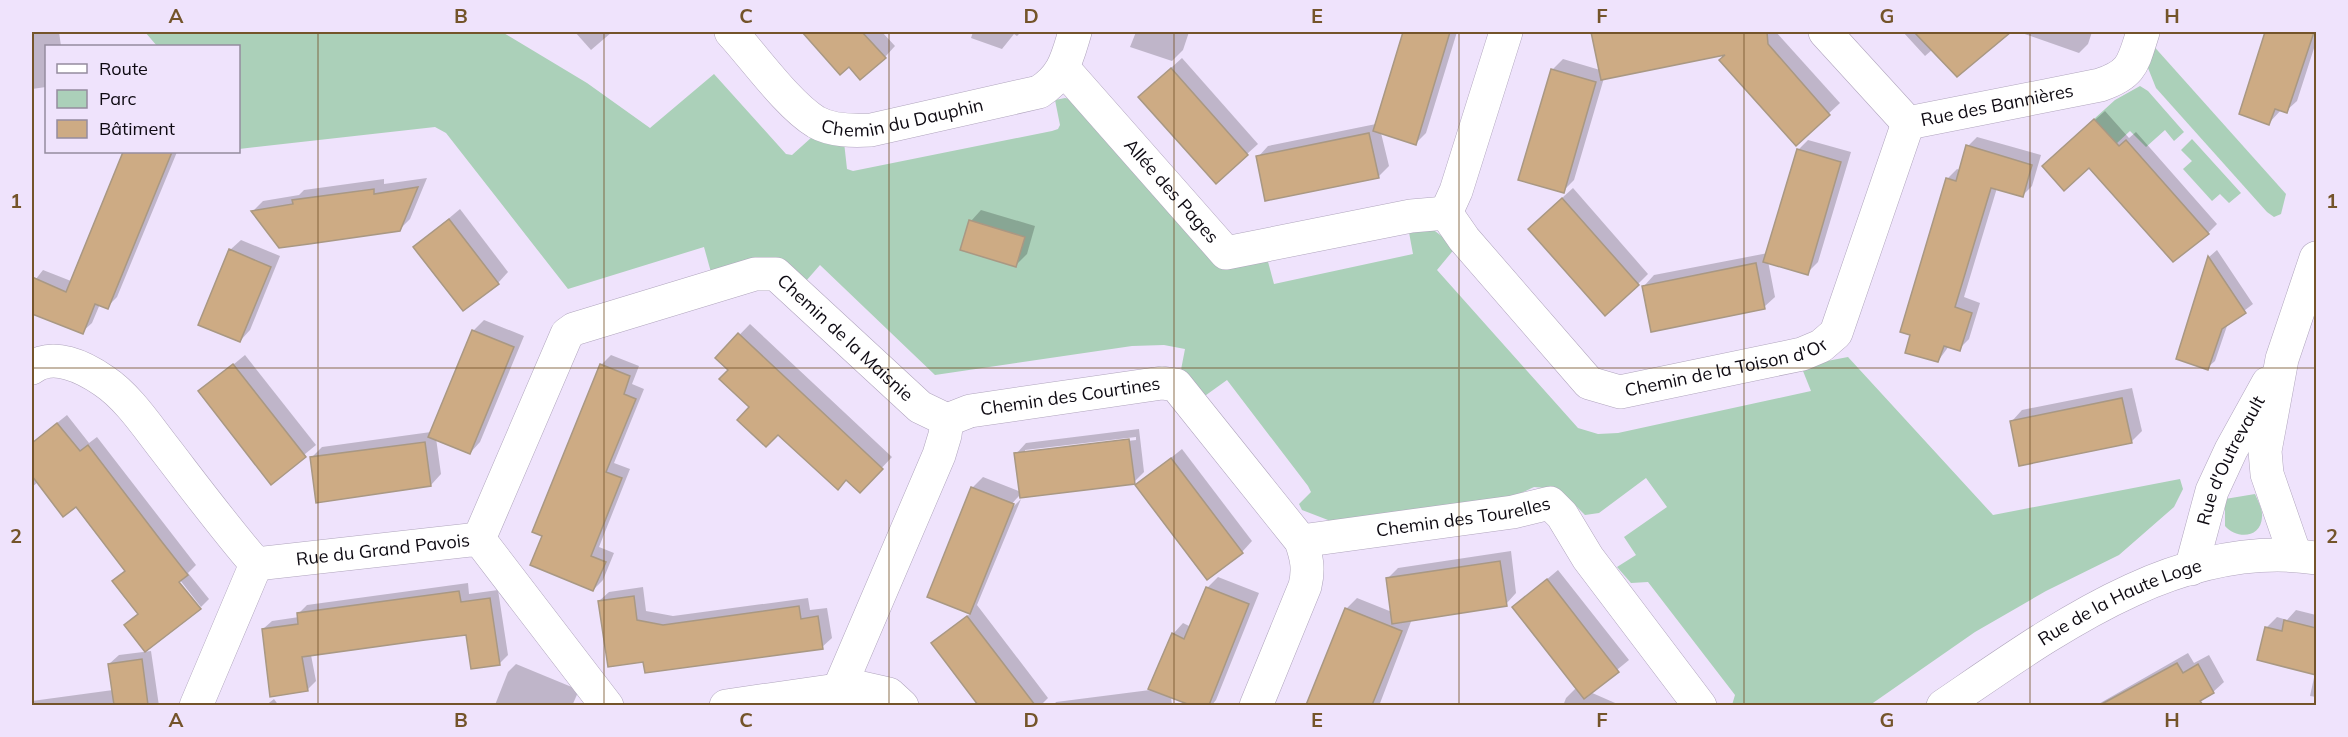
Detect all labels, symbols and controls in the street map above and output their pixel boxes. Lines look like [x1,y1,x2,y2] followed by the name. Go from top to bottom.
[169,3,184,28] text: A
[454,3,468,28] text: B
[739,3,753,28] text: C
[1023,3,1039,28] text: D
[1311,3,1323,28] text: E
[1596,3,1608,28] text: F
[1880,3,1894,28] text: G
[2164,3,2180,28] text: H
[45,45,240,153] legend
[99,57,148,80] text: Route
[1919,79,2075,131] street label: Rue des Bannières
[99,87,137,110] text: Parc
[819,93,986,142] street label: Chemin du Dauphin
[99,117,175,140] text: Bâtiment
[1120,134,1224,248] street label: Allée des Pages
[10,188,22,213] text: 1
[2326,188,2338,213] text: 1
[773,269,918,406] street label: Chemin de la Maisnie
[1623,333,1833,402] street label: Chemin de la Toison d'Or
[979,371,1162,420] street label: Chemin des Courtines
[2191,392,2270,527] street label: Rue d'Outrevault
[1375,491,1553,542] street label: Chemin des Tourelles
[10,523,22,548] text: 2
[2326,523,2338,548] text: 2
[295,528,471,570] street label: Rue du Grand Pavois
[2033,554,2204,650] street label: Rue de la Haute Loge
[169,707,184,732] text: A
[454,707,468,732] text: B
[739,707,753,732] text: C
[1023,707,1039,732] text: D
[1311,707,1323,732] text: E
[1596,707,1608,732] text: F
[1880,707,1894,732] text: G
[2164,707,2180,732] text: H

